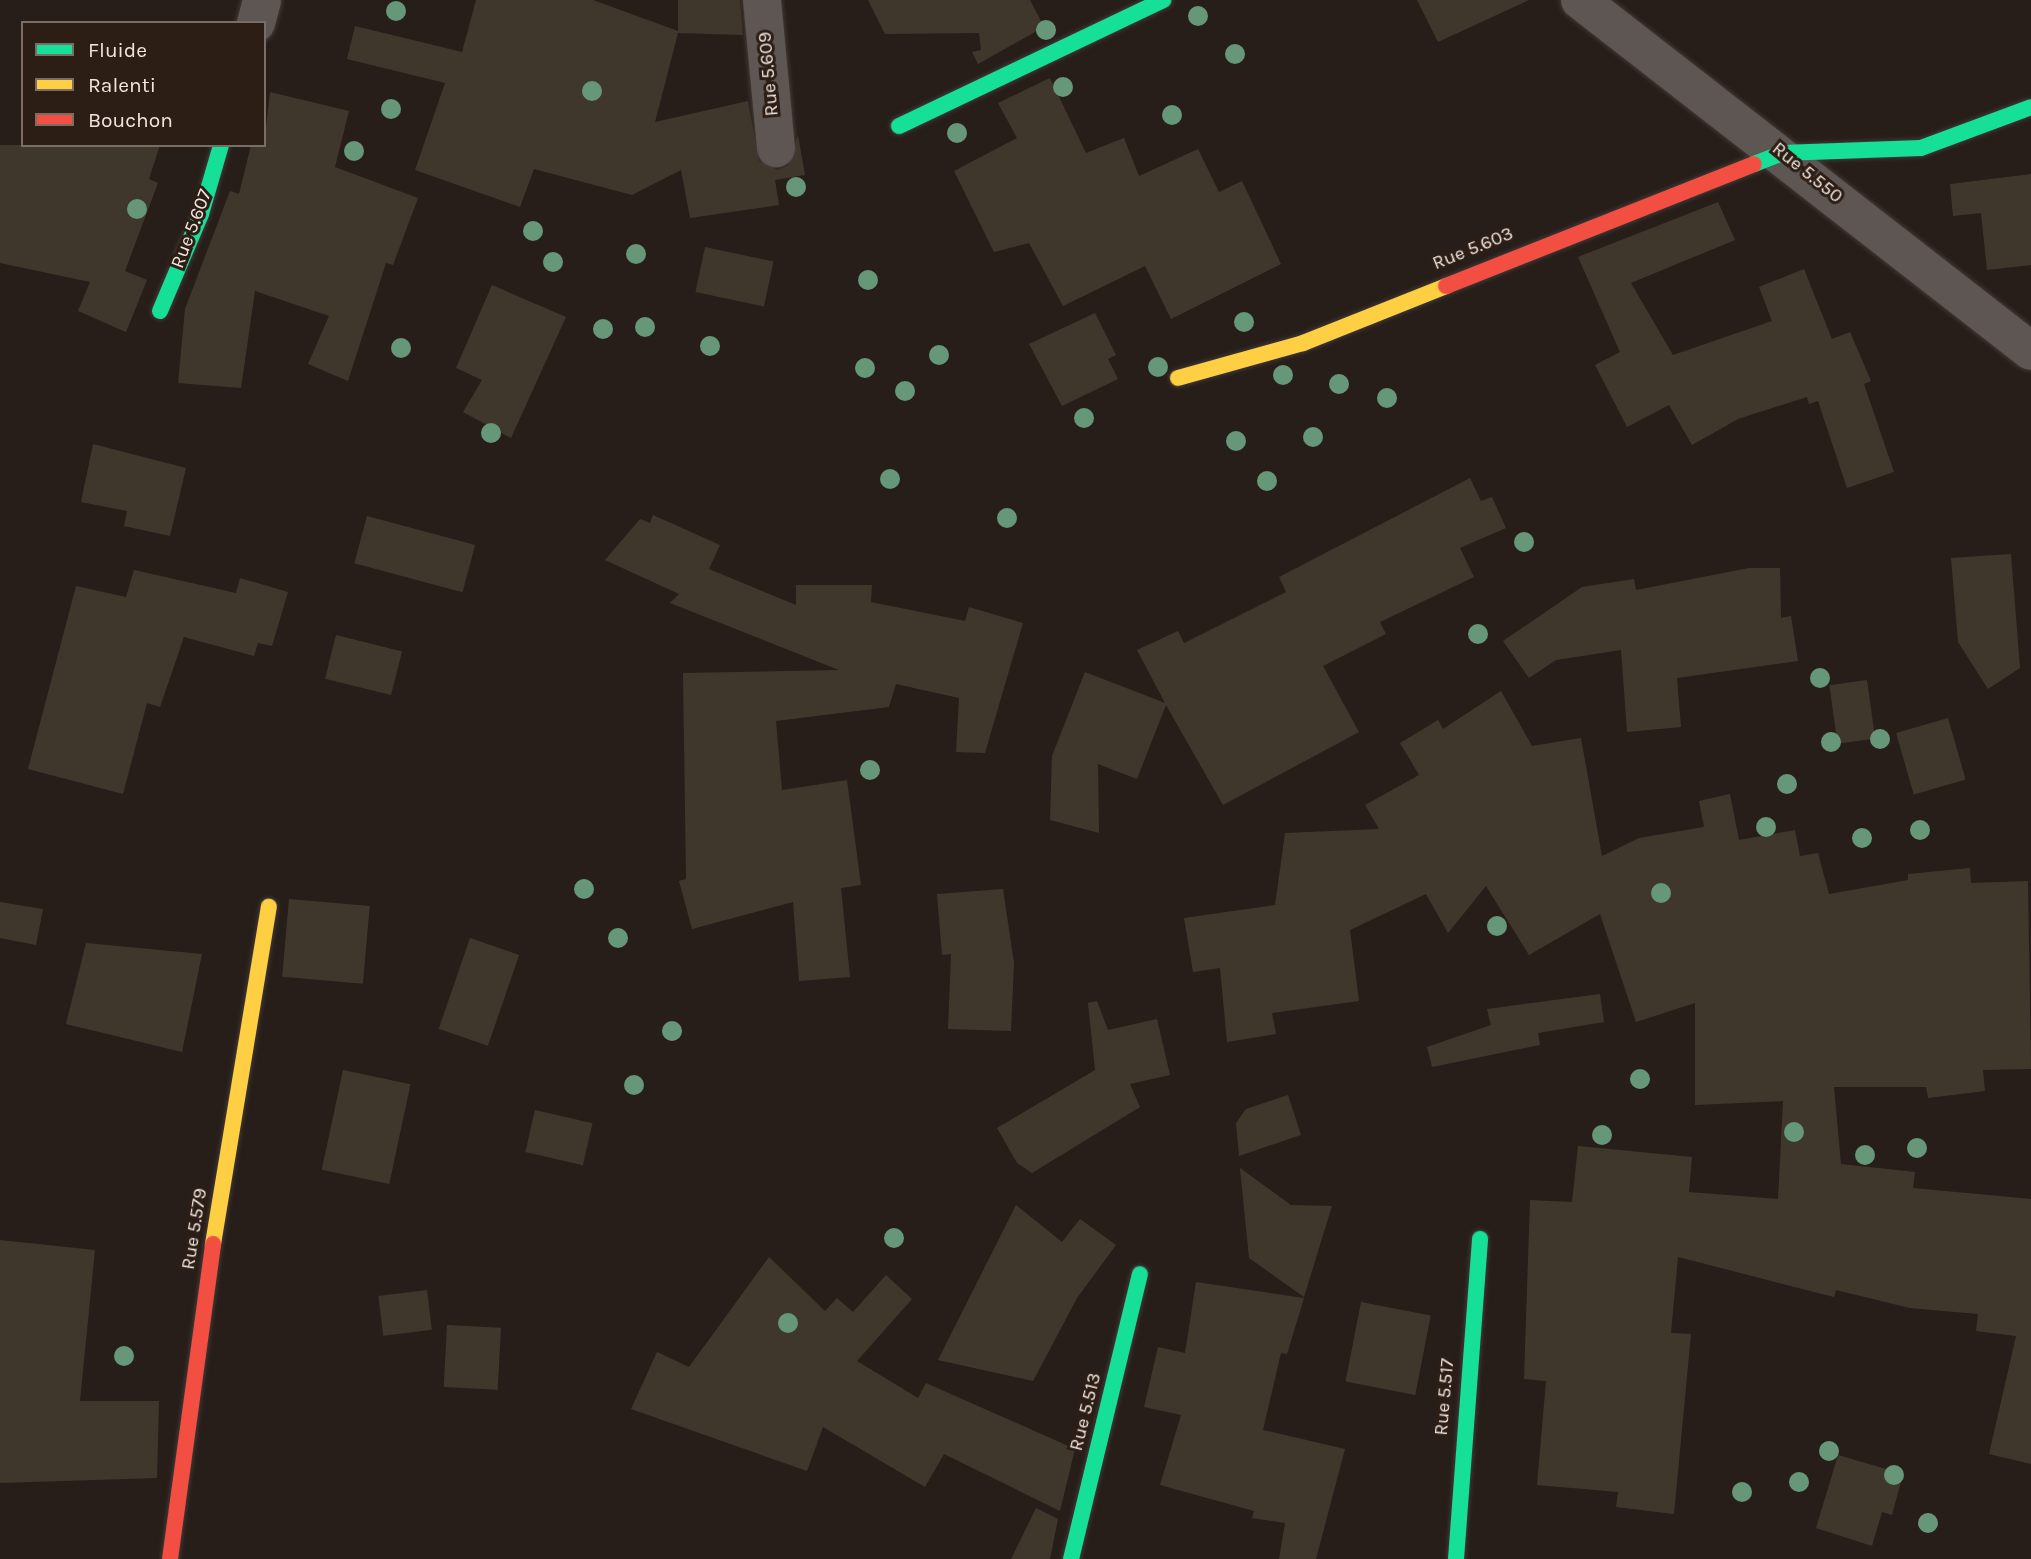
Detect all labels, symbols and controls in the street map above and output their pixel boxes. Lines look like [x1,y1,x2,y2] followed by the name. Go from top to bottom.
[21,21,266,147] legend
[754,31,784,117] street label: Rue 5.609
[88,38,147,62] text: Fluide
[88,73,156,97] text: Ralenti
[88,108,173,132] text: Bouchon
[1767,138,1847,208] street label: Rue 5.550
[167,186,217,272] street label: Rue 5.607
[1429,223,1517,275] street label: Rue 5.603
[177,1187,213,1271] street label: Rue 5.579
[1430,1357,1460,1437] street label: Rue 5.517
[1065,1371,1107,1453] street label: Rue 5.513

